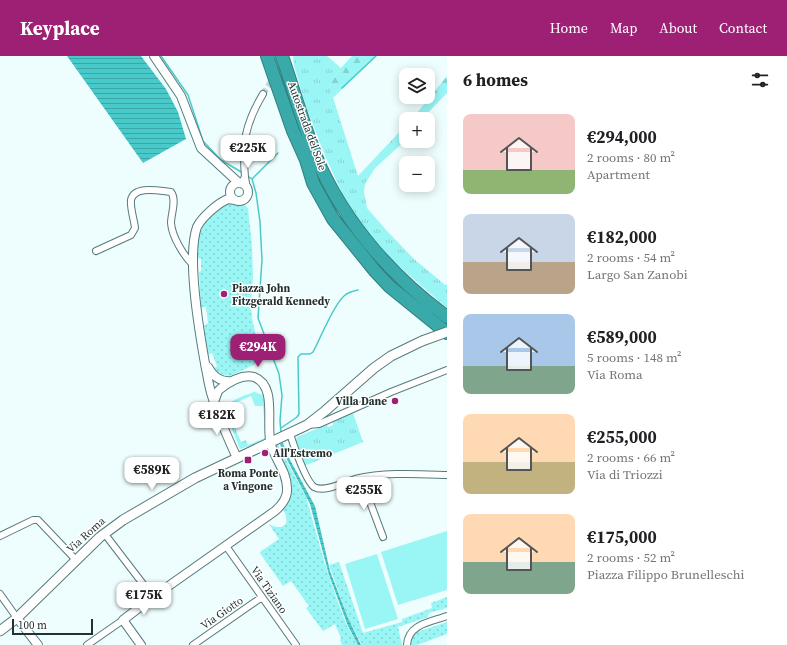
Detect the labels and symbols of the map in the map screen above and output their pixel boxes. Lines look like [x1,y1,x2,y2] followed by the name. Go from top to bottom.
[284,79,330,173] street label: Autostrada del Sole
[220,135,276,169] pin: €225K
[232,281,330,309] place label: Piazza John Fitzgerald Kennedy
[219,289,229,299] marker: Piazza John Fitzgerald Kennedy
[230,334,286,368] pin: €294K
[336,394,387,409] place label: Villa Dane
[390,396,400,406] marker: Villa Dane
[189,402,245,436] pin: €182K
[273,446,332,461] place label: All'Estremo
[260,448,270,458] marker: All'Estremo
[243,455,253,465] marker: Roma Ponte a Vingone
[124,457,180,491] pin: €589K
[218,466,279,494] place label: Roma Ponte a Vingone
[336,477,392,511] pin: €255K
[63,513,109,556] street label: Via Roma
[247,563,291,617] street label: Via Tiziano
[116,582,172,616] pin: €175K
[198,593,246,633] street label: Via Giotto
[12,617,93,636] scale bar

